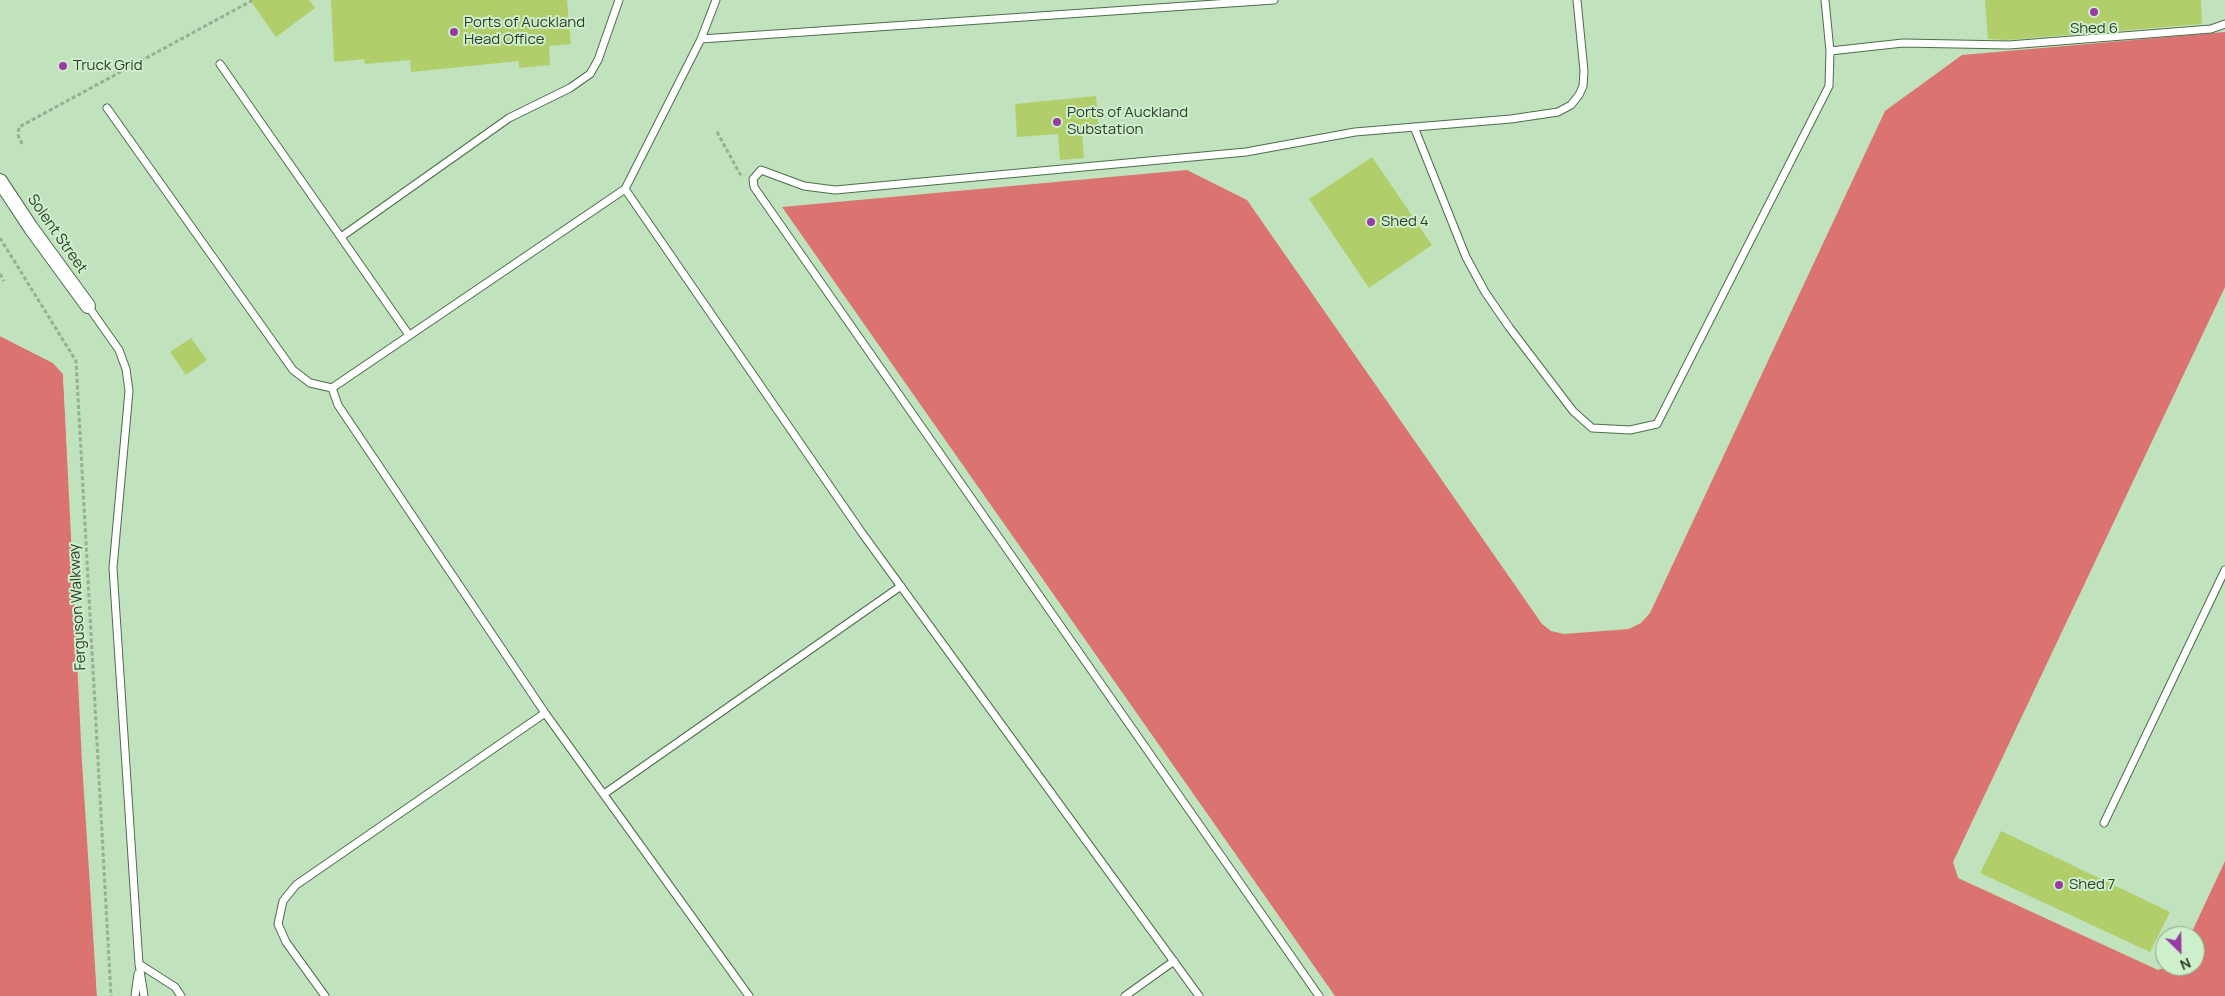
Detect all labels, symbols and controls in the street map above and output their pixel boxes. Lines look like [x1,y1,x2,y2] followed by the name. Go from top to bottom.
[2088,6,2100,18] marker: Shed 6
[464,14,585,49] place label: Ports of Auckland Head Office
[2070,20,2118,38] place label: Shed 6
[448,26,460,38] marker: Ports of Auckland Head Office
[73,57,143,75] place label: Truck Grid
[57,60,69,72] marker: Truck Grid
[1067,104,1188,139] place label: Ports of Auckland Substation
[1051,116,1063,128] marker: Ports of Auckland Substation
[23,191,91,277] street label: Solent Street
[1381,213,1429,231] place label: Shed 4
[1365,216,1377,228] marker: Shed 4
[66,543,90,671] street label: Ferguson Walkway
[2069,876,2115,894] place label: Shed 7
[2053,879,2065,891] marker: Shed 7
[2155,926,2205,976] north arrow
[2177,954,2194,975] text: N

